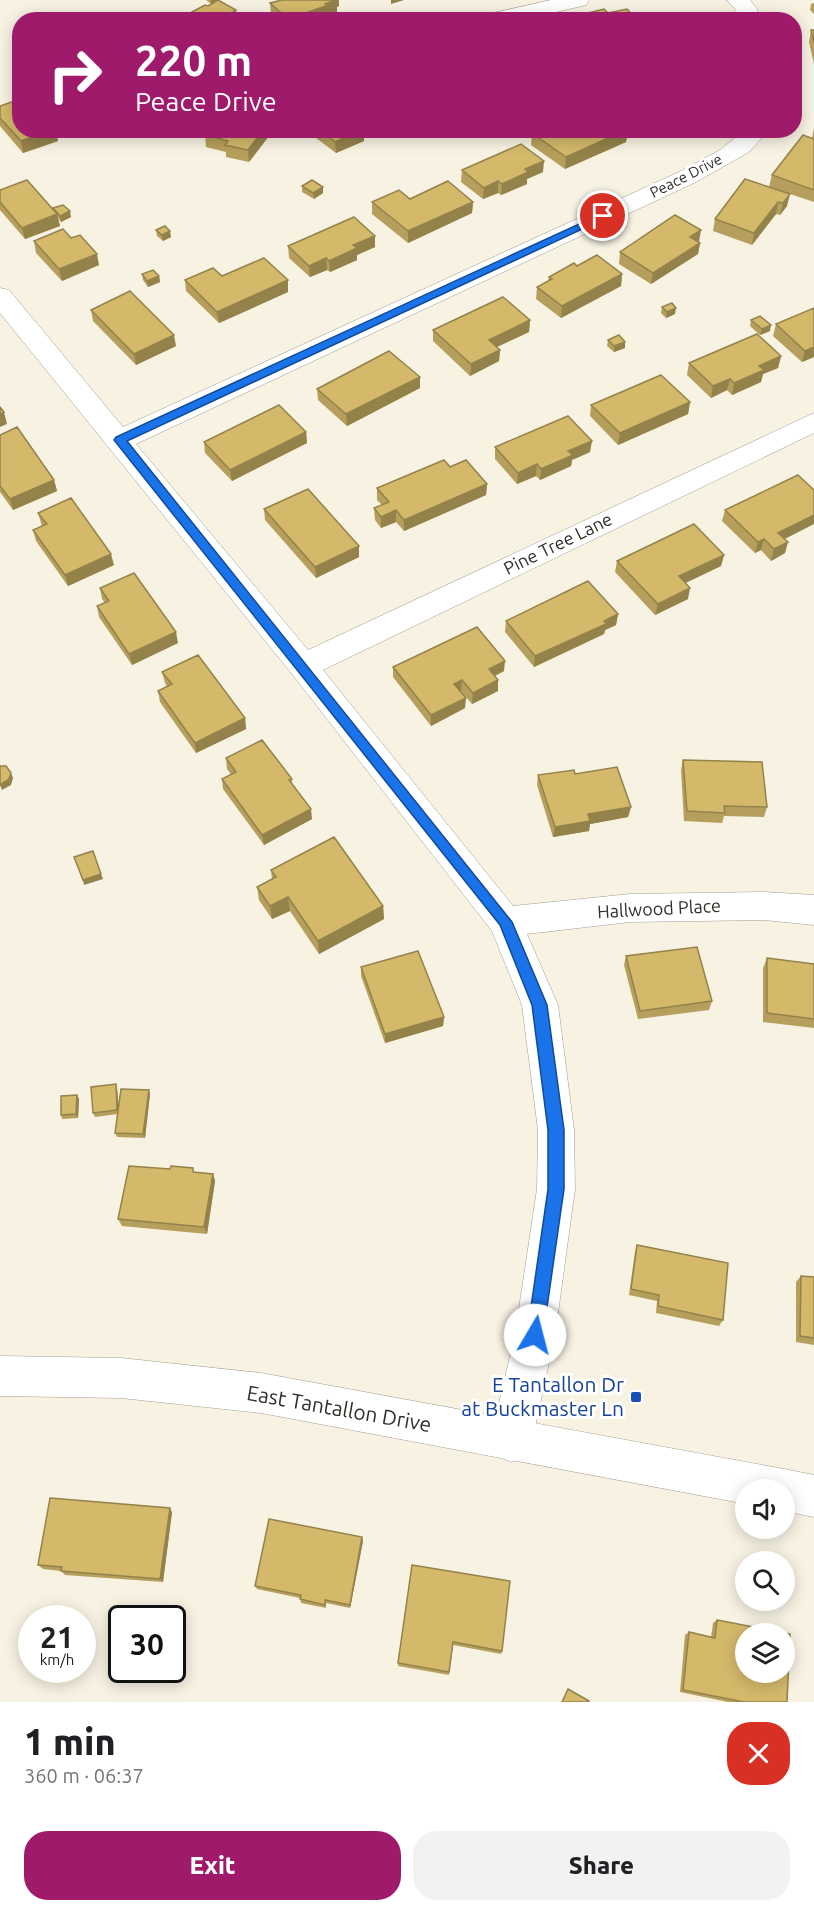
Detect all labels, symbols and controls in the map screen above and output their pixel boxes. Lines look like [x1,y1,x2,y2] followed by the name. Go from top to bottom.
[36,36,114,114] icon: right
[135,37,252,84] text: 220 m
[135,86,277,116] text: Peace Drive
[647,150,725,201] street label: Peace Drive
[577,190,628,241] pin
[586,199,619,232] icon: arrive
[500,508,615,578] street label: Pine Tree Lane
[597,895,721,921] street label: Hallwood Place
[503,1303,567,1367] position arrow
[461,1372,624,1420] place label: E Tantallon Dr at Buckmaster Ln
[245,1380,433,1436] street label: East Tantallon Drive
[629,1390,643,1404] marker: E Tantallon Dr at Buckmaster Ln
[735,1479,795,1683] map controls
[735,1479,795,1539] button: sound
[735,1551,795,1611] button: search
[108,1605,186,1683] speed limit sign: 30
[40,1620,74,1654] text: 21
[735,1623,795,1683] button: layers
[40,1651,74,1668] text: km/h
[24,1721,116,1762] text: 1 min
[727,1722,790,1785] button: close
[24,1764,144,1787] text: 360 m · 06:37
[24,1831,401,1900] button: Exit
[413,1831,790,1900] button: Share

